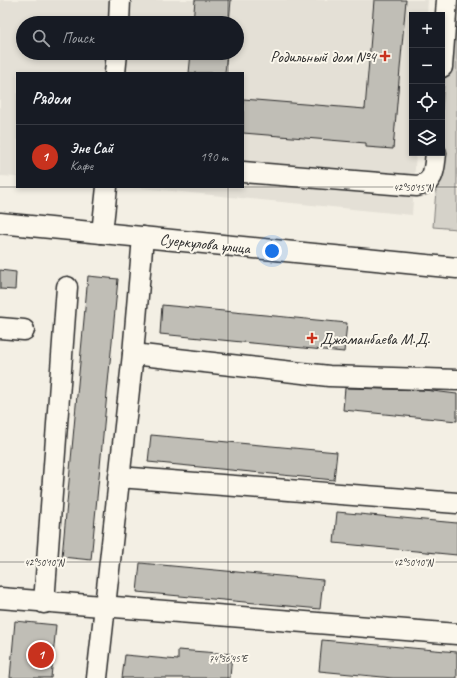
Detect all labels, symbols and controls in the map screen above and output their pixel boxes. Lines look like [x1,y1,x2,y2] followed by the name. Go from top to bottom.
[409,12,445,156] map controls
[409,12,445,48] button: +
[16,16,244,60] search box
[30,27,52,49] icon: search
[62,29,94,48] text: Поиск
[270,47,378,67] place label: Родильный дом №4
[409,48,445,84] button: −
[379,50,391,62] marker: Родильный дом №4
[409,84,445,120] button: locate
[32,88,70,109] text: Рядом
[409,120,445,156] button: layers
[70,139,113,158] text: Эне Сай
[42,149,48,165] text: 1
[200,149,228,165] text: 190 m
[70,158,93,174] text: Кафе
[393,181,435,194] text: 42°50'15"N
[159,229,253,259] street label: Суеркулова улица
[262,241,282,261] your location
[320,329,431,349] place label: Джаманбаева М.Д.
[307,333,317,343] marker: Джаманбаева М.Д.
[24,556,66,569] text: 42°50'10"N
[393,556,435,569] text: 42°50'10"N
[28,640,54,670] pin: 1
[209,652,249,665] text: 74°36'45"E

